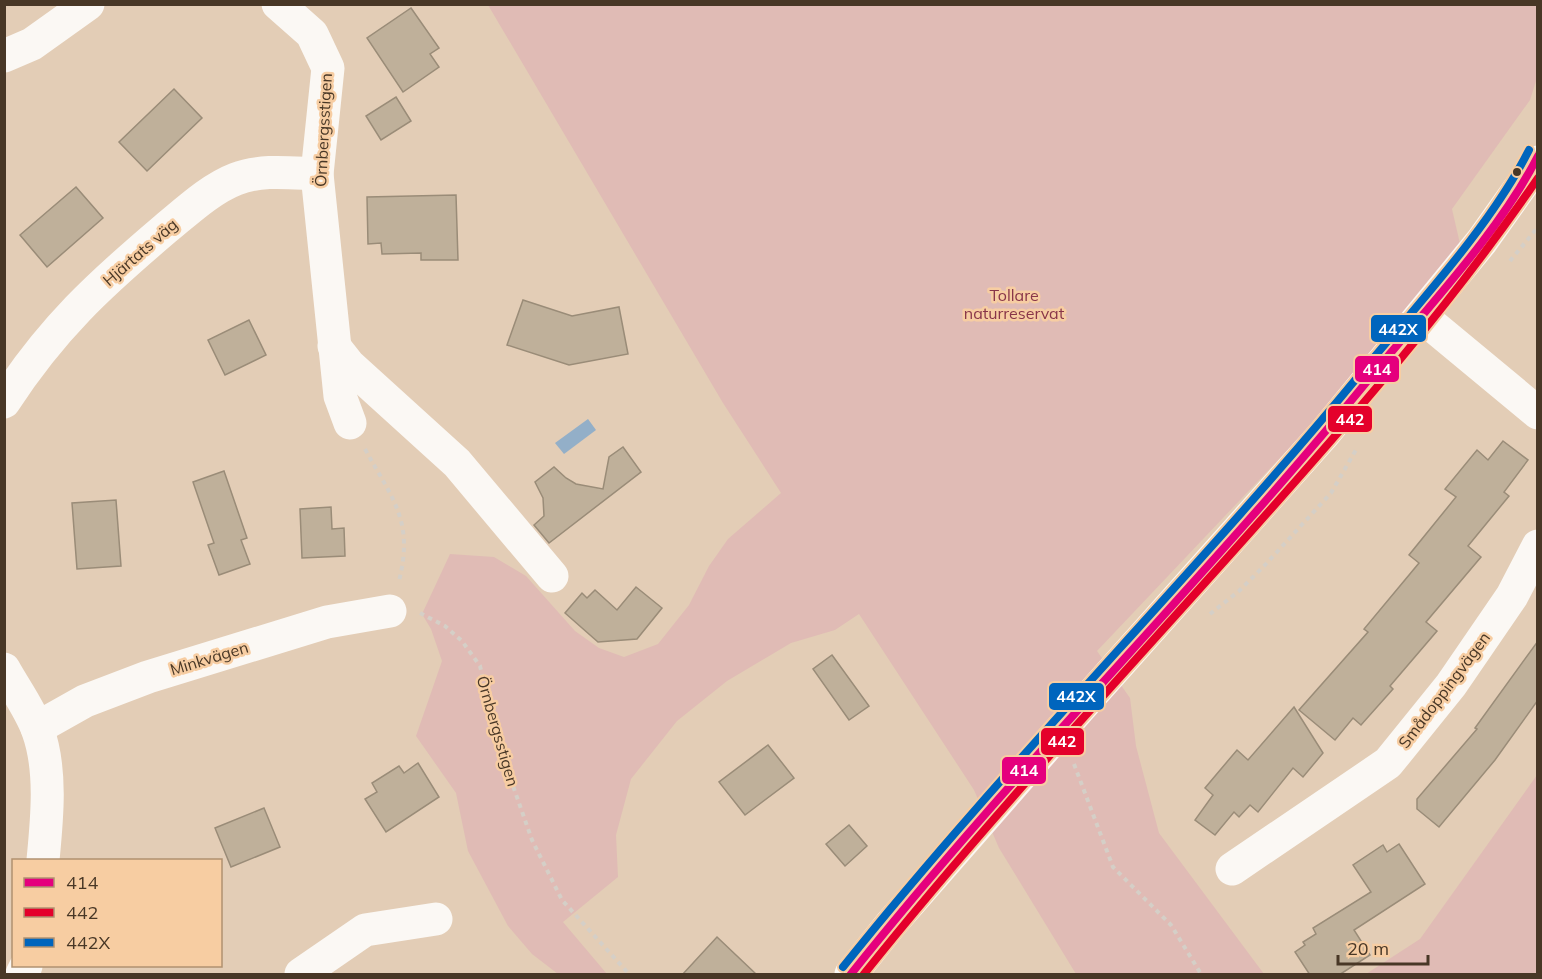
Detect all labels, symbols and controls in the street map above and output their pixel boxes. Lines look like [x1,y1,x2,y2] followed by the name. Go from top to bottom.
[310,72,336,188] street label: Örnbergsstigen
[1511,166,1523,178] unlabelled marker
[99,214,181,290] street label: Hjärtats väg
[964,285,1065,323] park label: Tollare naturreservat
[1370,314,1427,343] line badge: 442X
[1378,319,1418,339] text: 442X
[1354,355,1400,383] line badge: 414
[1363,359,1392,379] text: 414
[1327,405,1373,433] line badge: 442
[1336,409,1364,429] text: 442
[1394,628,1494,752] street label: Smådoppingvägen
[167,637,251,679] street label: Minkvägen
[473,673,523,789] street label: Örnbergsstigen
[1048,682,1105,711] line badge: 442X
[1056,686,1096,706] text: 442X
[1040,727,1085,756] line badge: 442
[1048,731,1076,751] text: 442
[1001,756,1047,785] line badge: 414
[1010,760,1039,780] text: 414
[12,859,222,967] legend
[66,871,99,894] text: 414
[66,901,98,924] text: 442
[1338,928,1428,966] scale bar
[66,931,110,954] text: 442X
[1347,937,1389,960] text: 20 m

